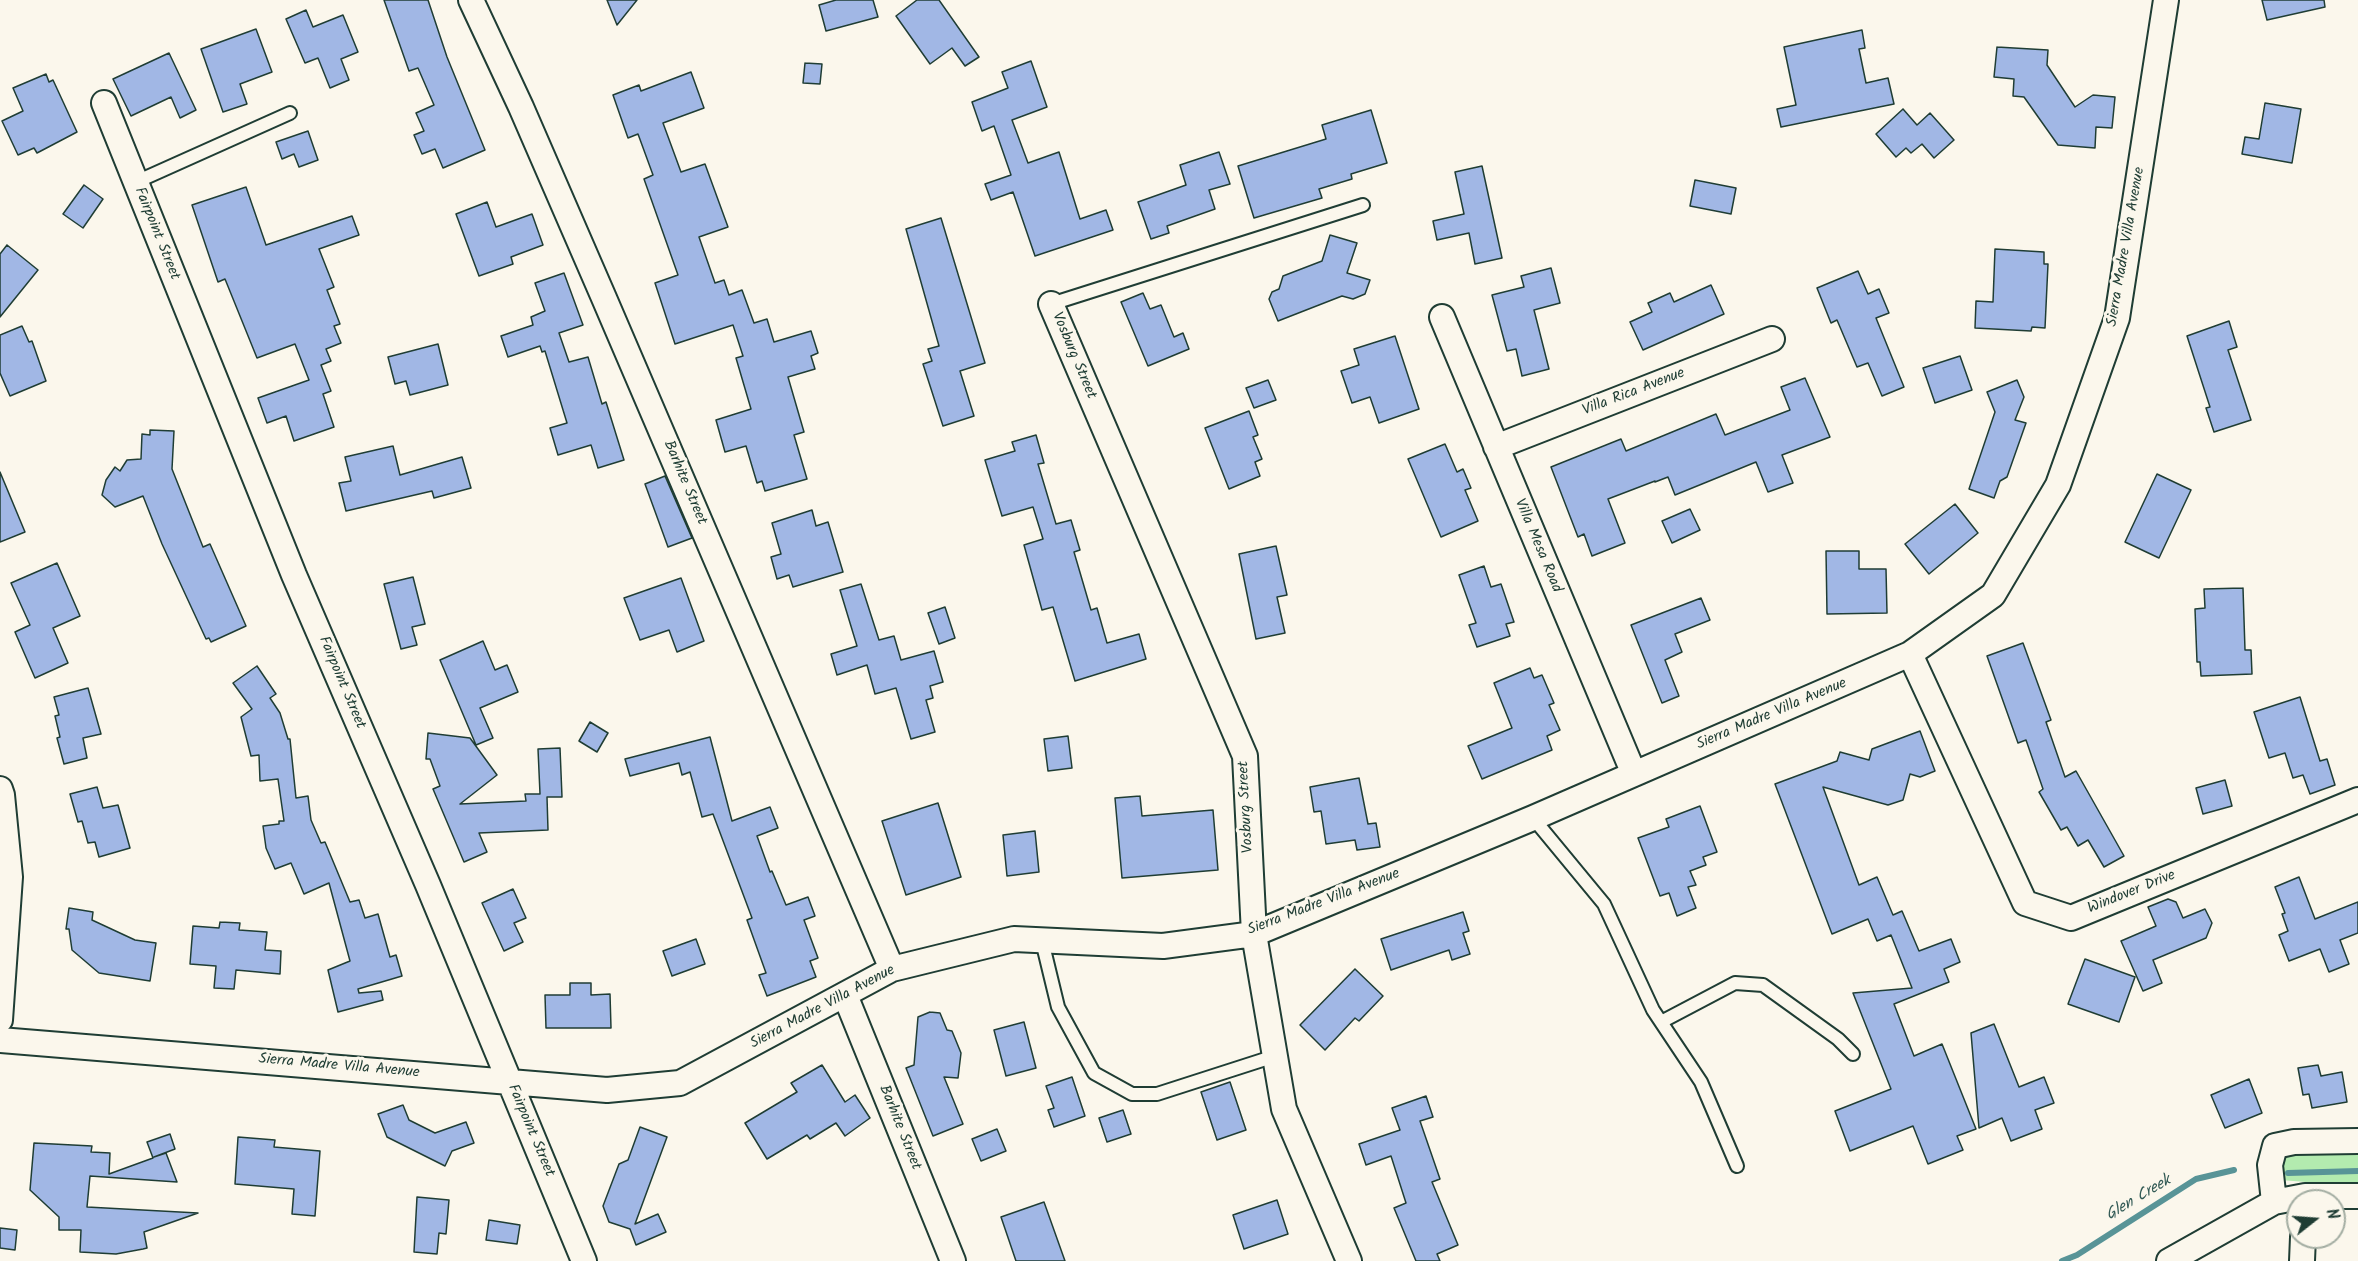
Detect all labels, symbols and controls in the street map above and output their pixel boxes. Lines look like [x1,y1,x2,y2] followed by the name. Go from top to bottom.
[2104,166,2150,328] street label: Sierra Madre Villa Avenue
[129,185,183,283] street label: Fairpoint Street
[1047,310,1099,402] street label: Vosburg Street
[1580,365,1688,421] street label: Villa Rica Avenue
[658,438,710,528] street label: Barhite Street
[1509,496,1565,596] street label: Villa Mesa Road
[313,634,369,732] street label: Fairpoint Street
[1694,675,1850,755] street label: Sierra Madre Villa Avenue
[1236,760,1258,854] street label: Vosburg Street
[1245,866,1403,940] street label: Sierra Madre Villa Avenue
[2086,867,2178,919] street label: Windover Drive
[747,962,899,1054] street label: Sierra Madre Villa Avenue
[258,1051,420,1083] street label: Sierra Madre Villa Avenue
[502,1082,558,1180] street label: Fairpoint Street
[874,1083,924,1173] street label: Barhite Street
[2103,1172,2175,1226] water label: Glen Creek
[2286,1189,2346,1249] north arrow
[2318,1206,2345,1223] text: N

